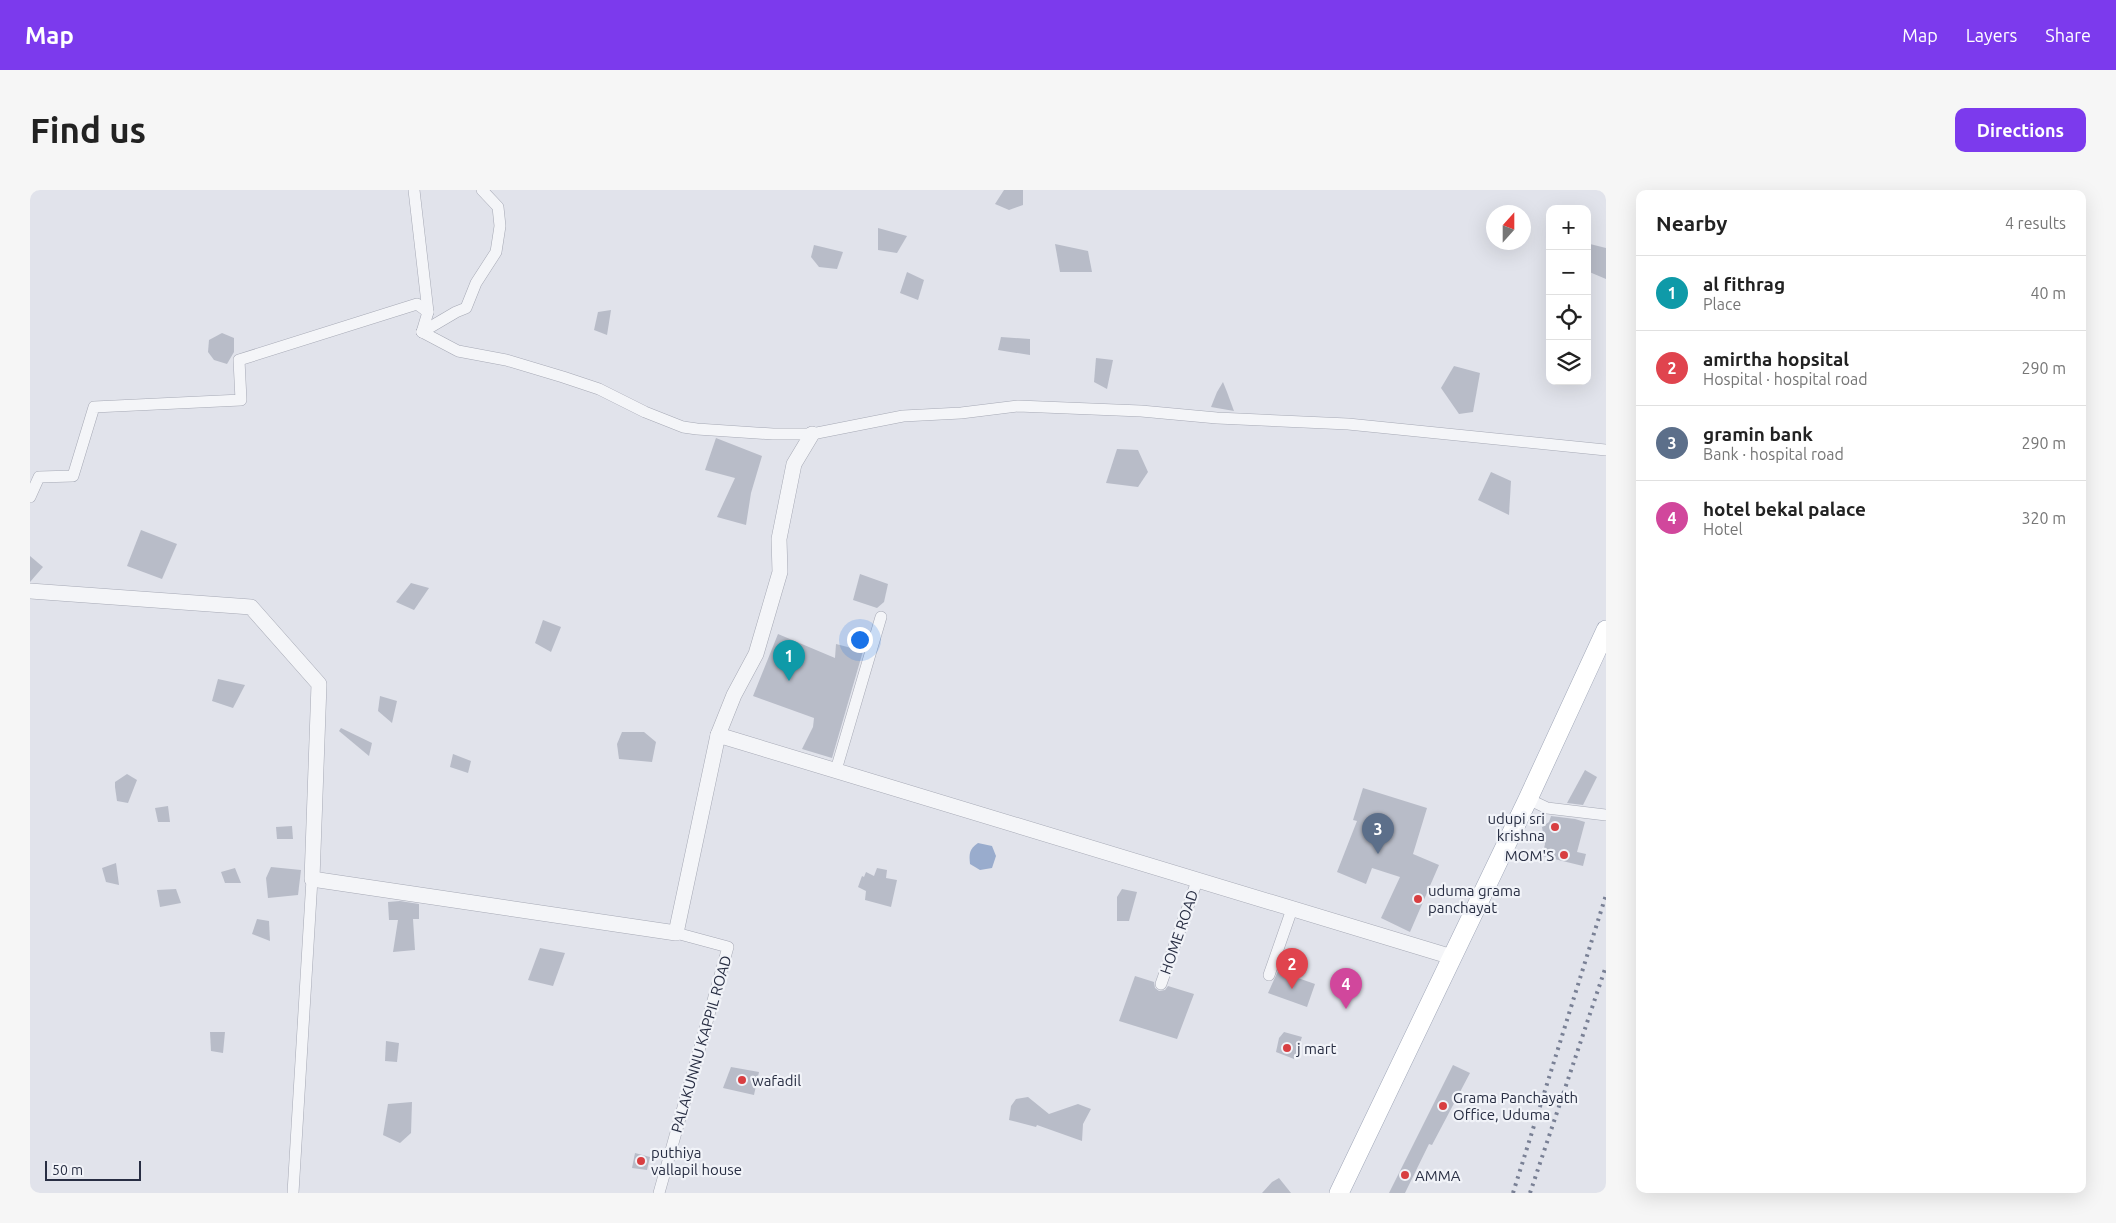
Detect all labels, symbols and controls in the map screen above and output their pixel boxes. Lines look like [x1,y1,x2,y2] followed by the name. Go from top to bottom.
[25,22,74,49] text: Map
[1902,25,1938,45] text: Map
[1966,25,2017,45] text: Layers
[2045,25,2091,45] text: Share
[1955,108,2086,152] button: Directions
[30,110,146,150] text: Find us
[1486,205,1531,250] north arrow
[1546,205,1591,385] map controls
[1546,205,1591,250] button: +
[1656,211,1727,235] text: Nearby
[2005,214,2066,232] text: 4 results
[1546,250,1591,295] button: −
[1703,273,1785,295] text: al fithrag
[1667,284,1677,302] text: 1
[2030,284,2066,302] text: 40 m
[1546,295,1591,340] button: locate
[1703,295,1741,313] text: Place
[1546,340,1591,385] button: layers
[1703,348,1849,370] text: amirtha hopsital
[1667,359,1677,377] text: 2
[2021,359,2066,377] text: 290 m
[1703,370,1868,388] text: Hospital · hospital road
[1703,423,1813,445] text: gramin bank
[1667,434,1677,452] text: 3
[2021,434,2066,452] text: 290 m
[1703,445,1844,463] text: Bank · hospital road
[1703,498,1866,520] text: hotel bekal palace
[1667,509,1677,527] text: 4
[2021,509,2066,527] text: 320 m
[1703,520,1743,538] text: Hotel
[847,627,873,653] your location
[773,640,805,681] pin: 1
[1487,810,1545,844] place label: udupi sri krishna
[1362,813,1394,854] pin: 3
[1549,821,1561,833] marker: udupi sri krishna
[1505,847,1554,864] place label: MOM'S
[1558,849,1570,861] marker: MOM'S
[1428,882,1521,916] place label: uduma grama panchayat
[1157,888,1201,976] street label: HOME ROAD
[1412,893,1424,905] marker: uduma grama panchayat
[1276,948,1308,989] pin: 2
[668,953,734,1135] street label: PALAKUNNU KAPPIL ROAD
[1330,968,1362,1009] pin: 4
[1296,1040,1336,1057] place label: j mart
[1281,1042,1293,1054] marker: j mart
[752,1072,801,1089] place label: wafadil
[736,1074,748,1086] marker: wafadil
[1453,1089,1578,1123] place label: Grama Panchayath Office, Uduma
[1437,1100,1449,1112] marker: Grama Panchayath Office, Uduma
[651,1144,742,1178] place label: puthiya vallapil house
[635,1155,647,1167] marker: puthiya vallapil house
[45,1158,141,1181] scale bar
[52,1162,83,1178] text: 50 m
[1415,1167,1461,1184] place label: AMMA
[1399,1169,1411,1181] marker: AMMA

